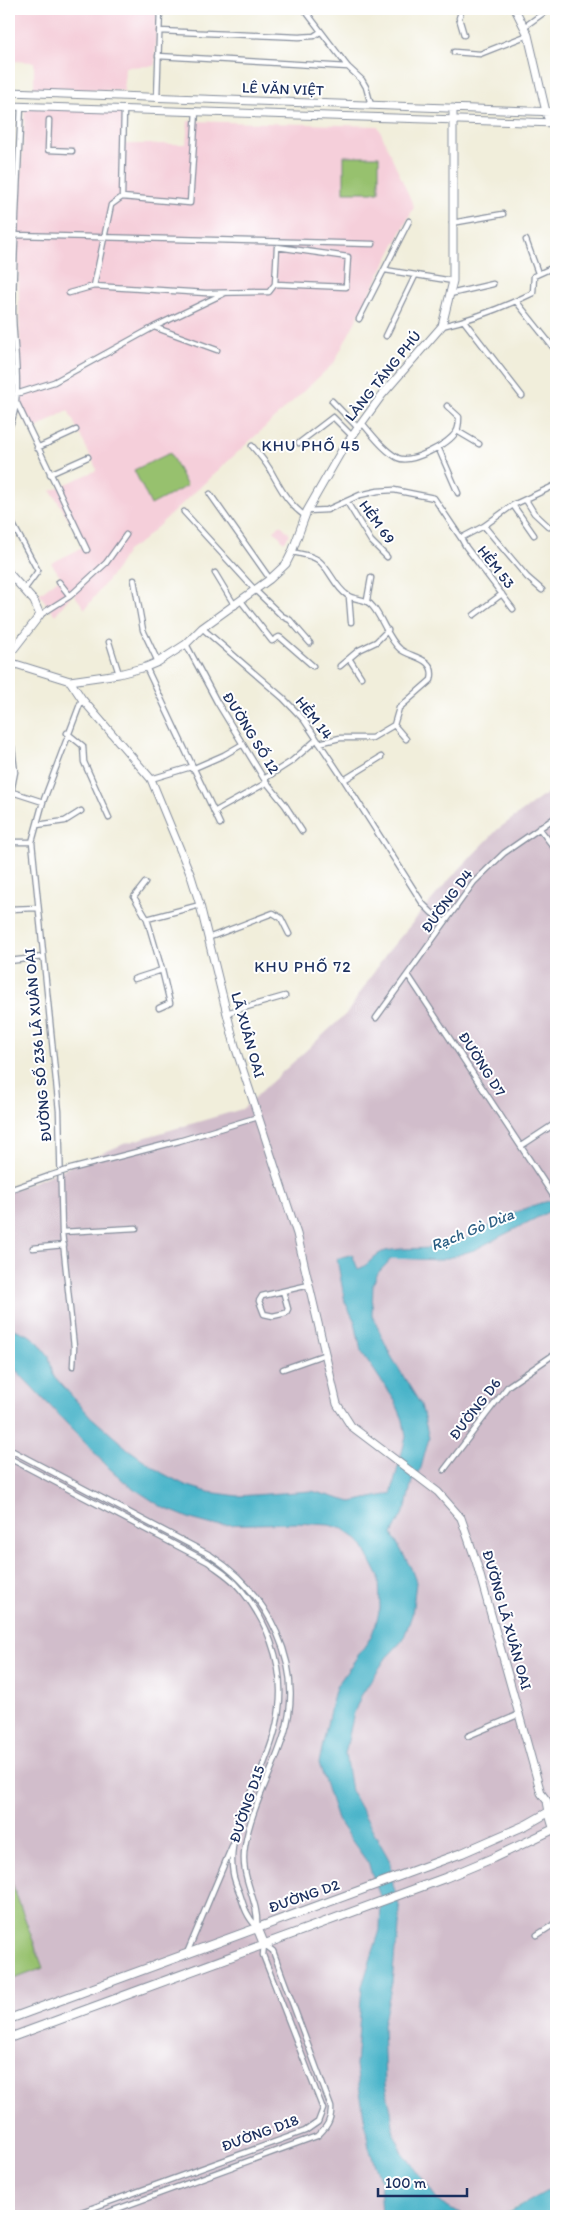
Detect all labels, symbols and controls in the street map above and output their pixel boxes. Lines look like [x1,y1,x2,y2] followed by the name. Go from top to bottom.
[242,79,325,99] street label: LÊ VĂN VIỆT
[341,327,425,425] street label: LÀNG TĂNG PHÚ
[262,436,360,455] district label: KHU PHỐ 45
[355,496,400,547] street label: HẺM 69
[474,541,519,592] street label: HẺM 53
[219,688,284,777] street label: ĐƯỜNG SỐ 12
[292,692,337,743] street label: HẺM 14
[417,866,477,936] street label: ĐƯỜNG D4
[20,947,55,1143] street label: ĐƯỜNG SỐ 236 LÃ XUÂN OAI
[254,957,352,976] district label: KHU PHỐ 72
[227,990,269,1080] street label: LÃ XUÂN OAI
[455,1028,510,1100] street label: ĐƯỜNG D7
[428,1204,517,1255] water label: Rạch Gò Dừa
[445,1374,505,1444] street label: ĐƯỜNG D6
[478,1548,536,1692] street label: ĐƯỜNG LÃ XUÂN OAI
[225,1763,269,1845] street label: ĐƯỜNG D15
[266,1875,342,1916] street label: ĐƯỜNG D2
[219,2111,301,2155] street label: ĐƯỜNG D18
[378,2165,466,2197] scale bar
[385,2174,427,2192] text: 100 m

